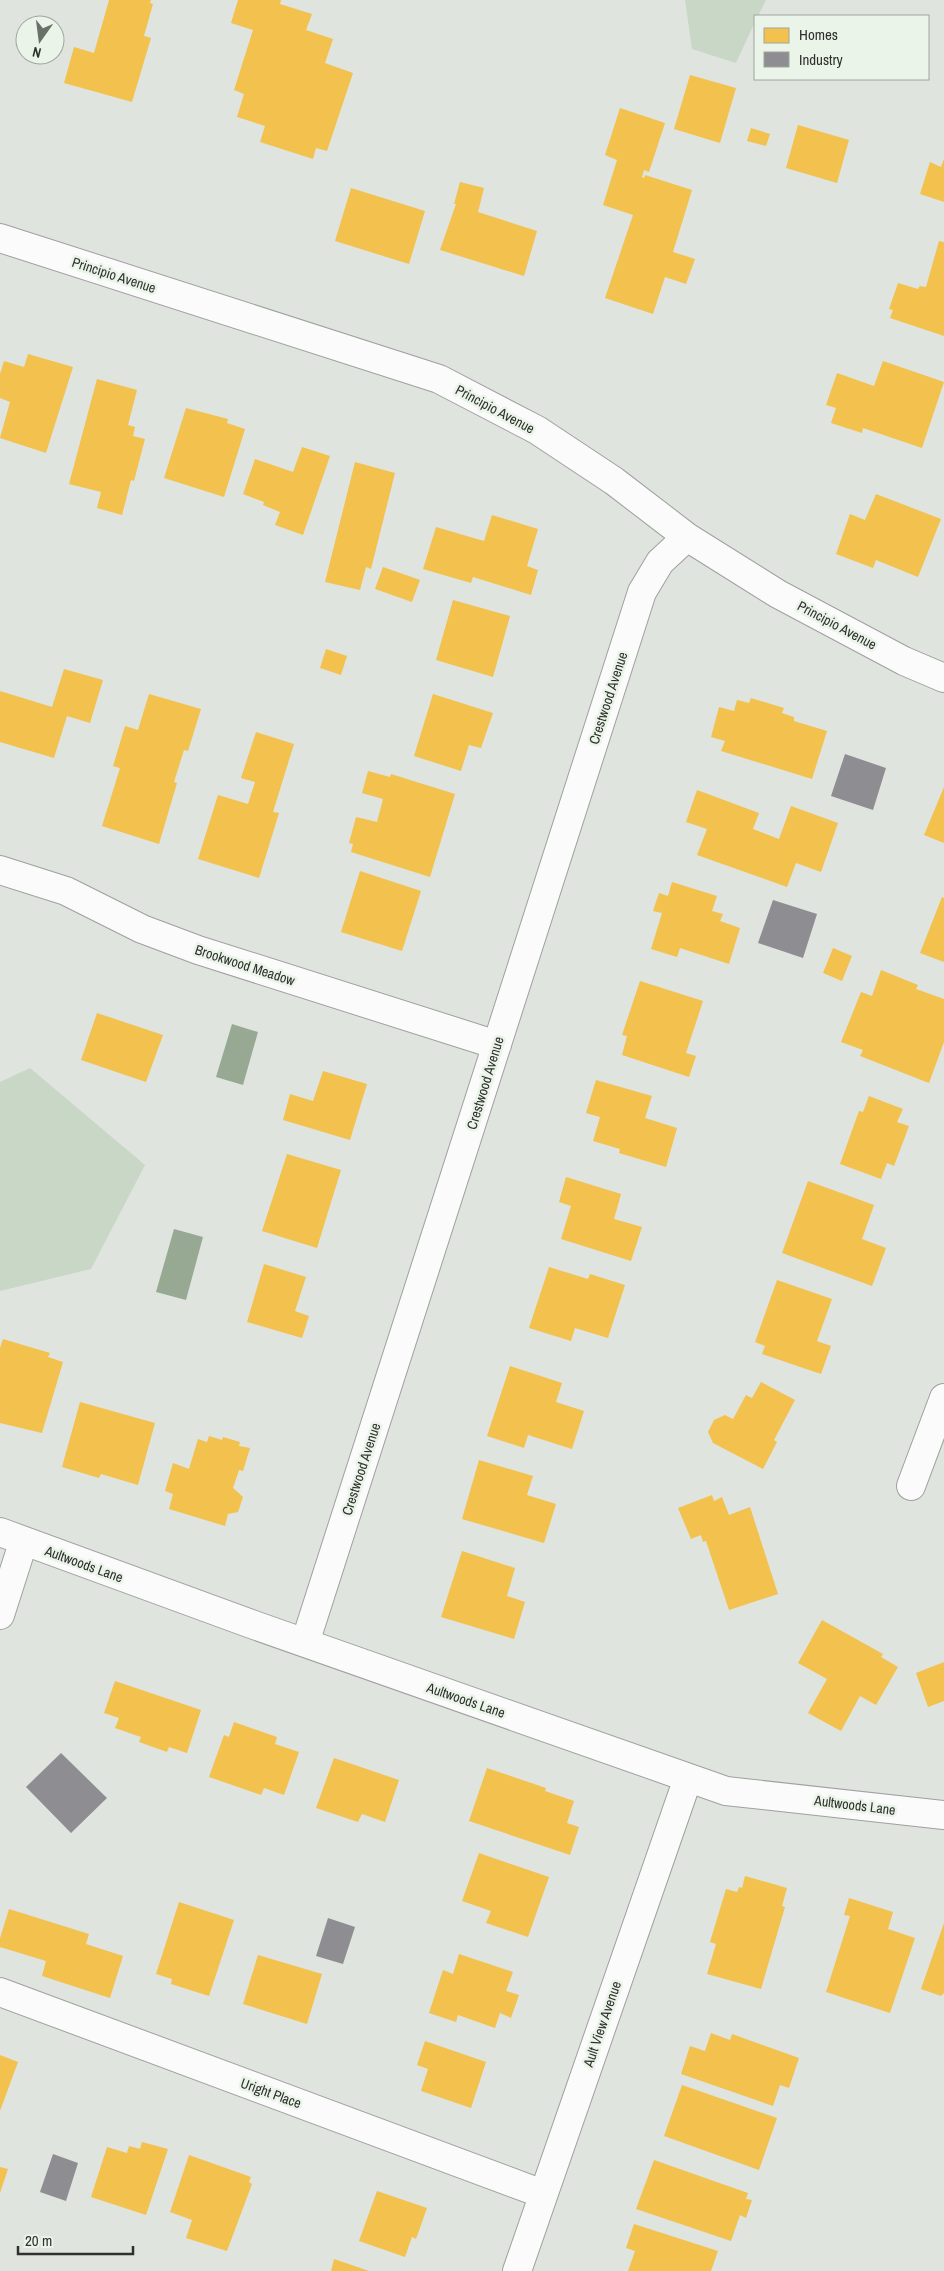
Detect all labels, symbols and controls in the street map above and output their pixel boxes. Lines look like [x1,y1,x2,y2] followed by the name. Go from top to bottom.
[15,15,65,65] north arrow
[754,15,929,80] legend
[799,24,838,45] text: Homes
[31,43,43,62] text: N
[799,49,844,70] text: Industry
[70,253,158,297] street label: Principio Avenue
[452,381,538,437] street label: Principio Avenue
[794,597,880,653] street label: Principio Avenue
[585,649,631,747] street label: Crestwood Avenue
[193,940,298,990] street label: Brookwood Meadow
[462,1034,508,1132] street label: Crestwood Avenue
[338,1420,384,1518] street label: Crestwood Avenue
[42,1541,125,1586] street label: Aultwoods Lane
[423,1678,508,1722] street label: Aultwoods Lane
[812,1791,897,1819] street label: Aultwoods Lane
[579,1979,625,2070] street label: Ault View Avenue
[238,2074,304,2112] street label: Uright Place
[18,2224,132,2256] scale bar
[25,2230,52,2251] text: 20 m

